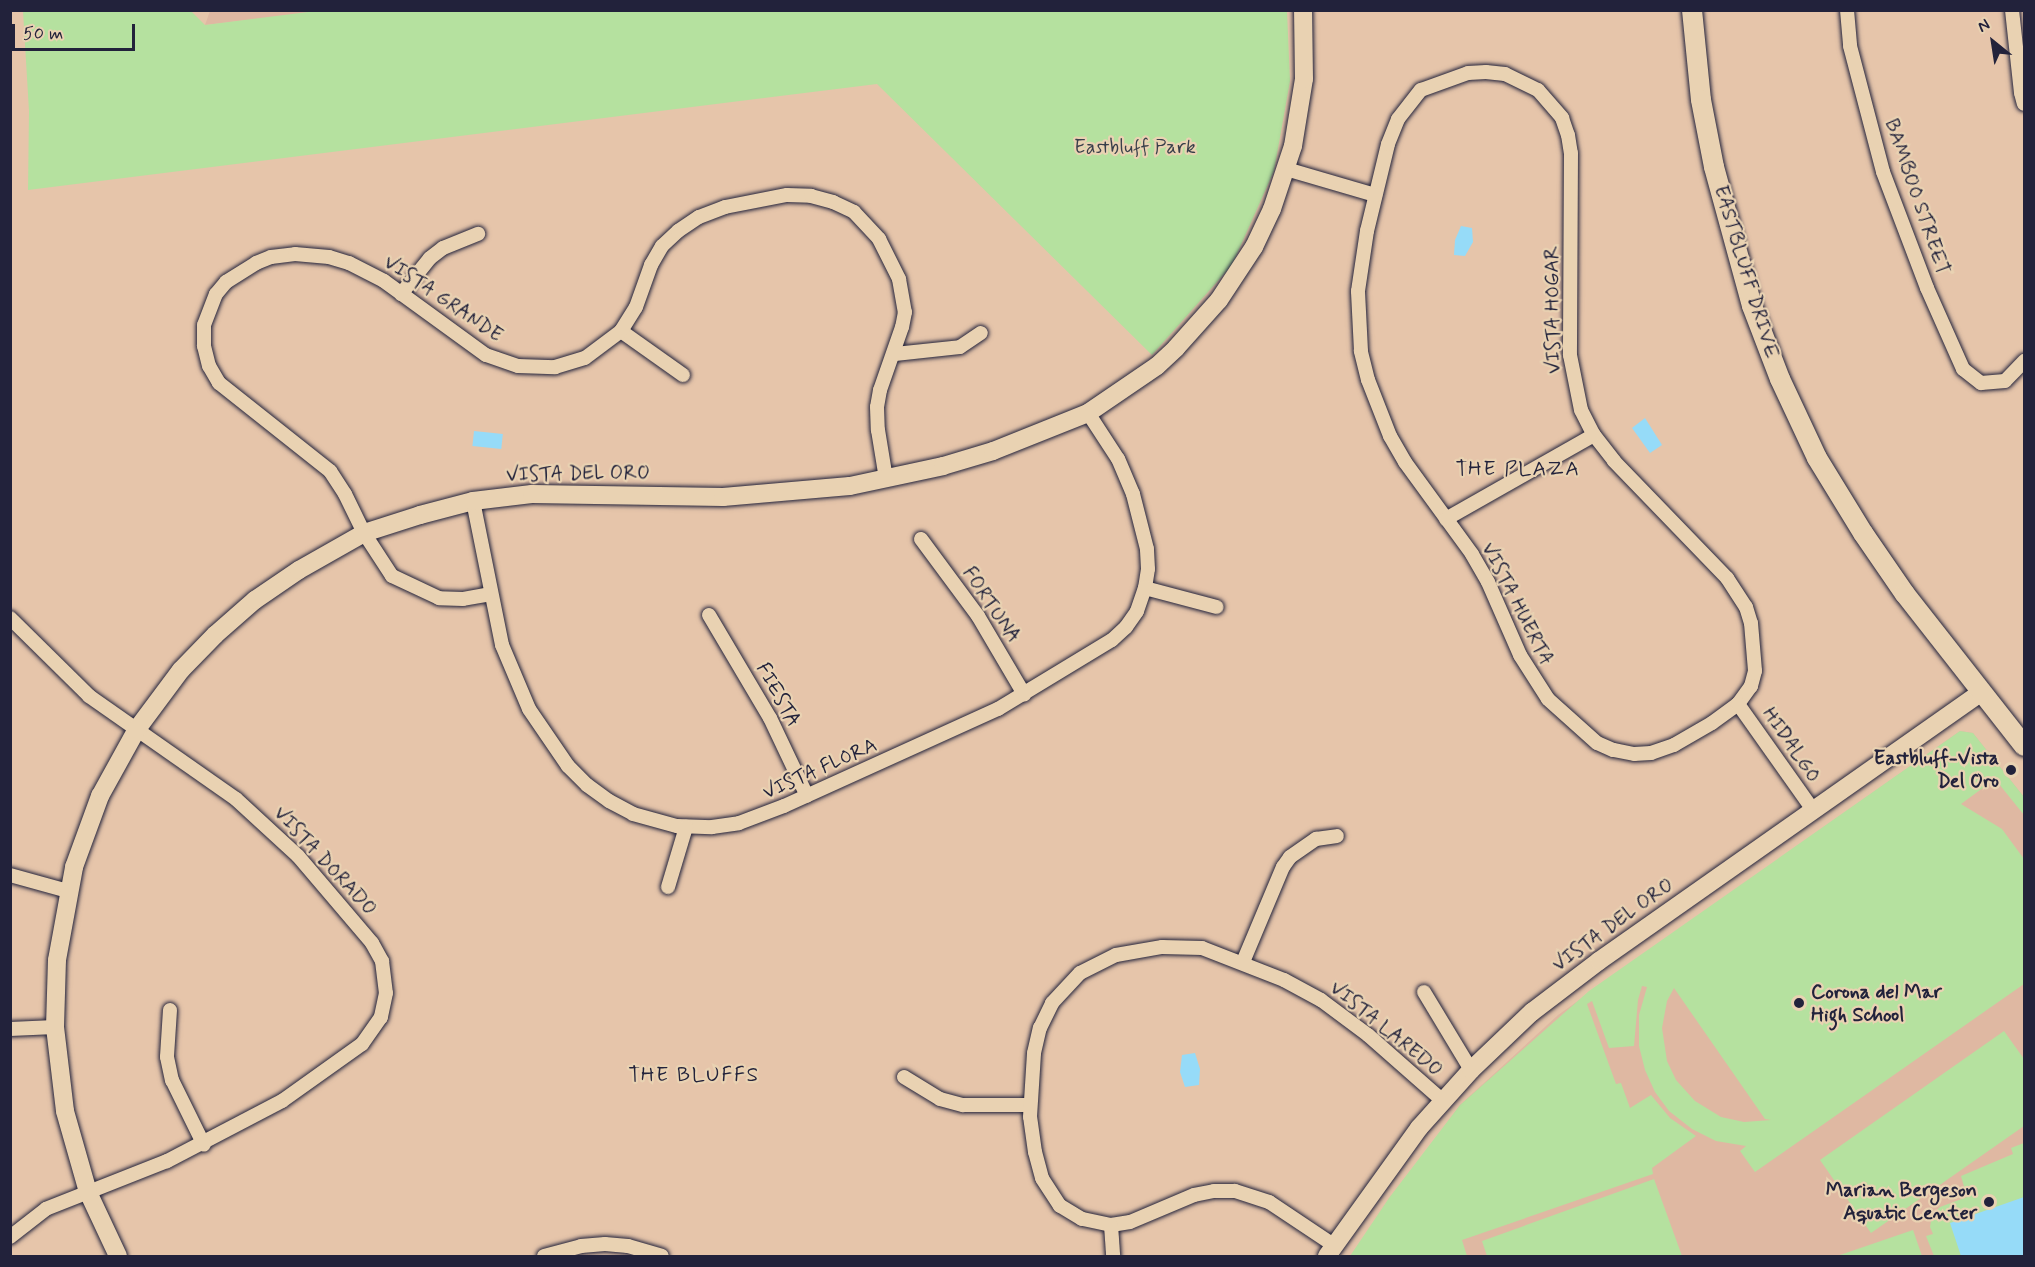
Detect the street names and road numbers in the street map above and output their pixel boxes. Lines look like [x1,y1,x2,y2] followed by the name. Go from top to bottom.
[1879,116,1955,278] street label: BAMBOO STREET
[1708,183,1784,361] street label: EASTBLUFF DRIVE
[1540,245,1566,375] street label: VISTA HOGAR
[378,250,508,348] street label: VISTA GRANDE
[507,461,649,487] street label: VISTA DEL ORO
[1475,537,1559,671] street label: VISTA HUERTA
[957,562,1025,648] street label: FORTUNA
[751,659,805,731] street label: FIESTA
[1757,703,1825,787] street label: HIDALGO
[759,733,881,805] street label: VISTA FLORA
[268,801,382,921] street label: VISTA DORADO
[1548,874,1678,976] street label: VISTA DEL ORO
[1324,976,1448,1082] street label: VISTA LAREDO

